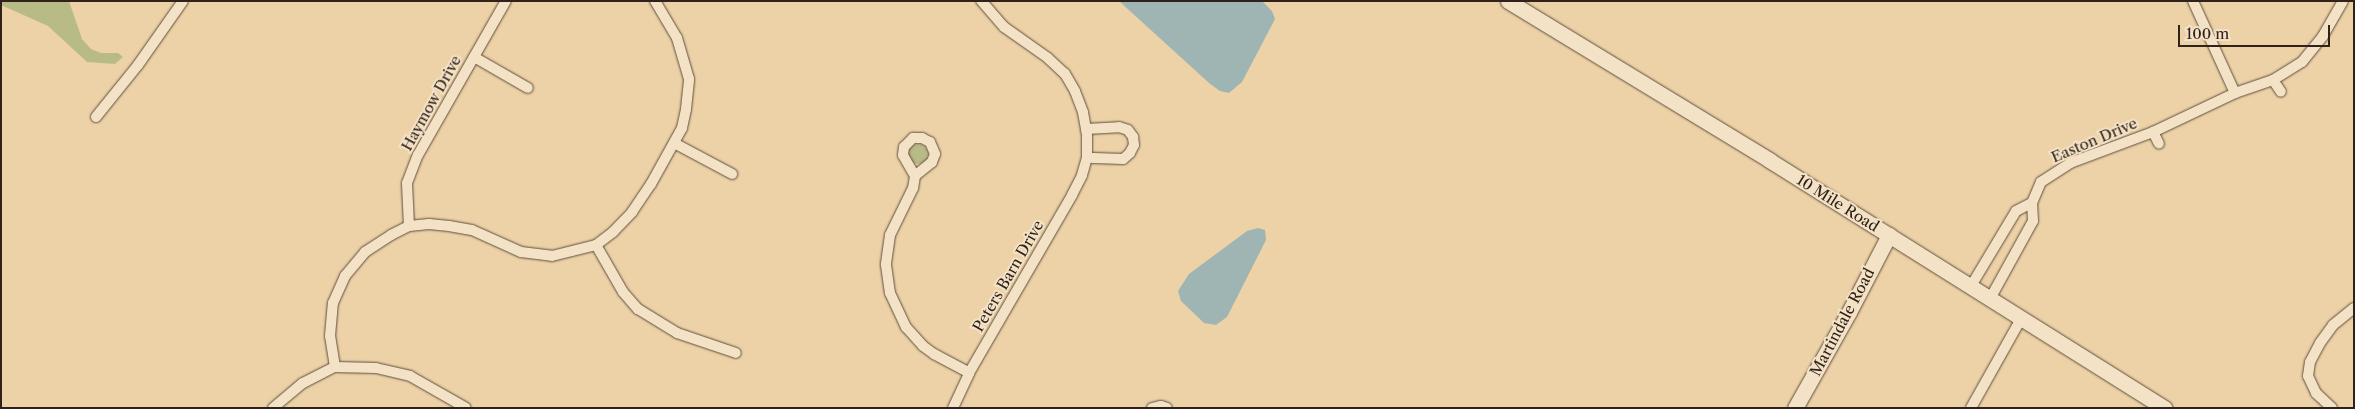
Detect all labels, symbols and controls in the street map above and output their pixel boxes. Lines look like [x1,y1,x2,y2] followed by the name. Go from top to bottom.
[2180,15,2332,47] scale bar
[2186,24,2229,43] text: 100 m
[397,52,465,154] street label: Haymow Drive
[2048,114,2140,166] street label: Easton Drive
[1794,171,1882,235] street label: 10 Mile Road
[969,217,1047,335] street label: Peters Barn Drive
[1806,265,1878,379] street label: Martindale Road

